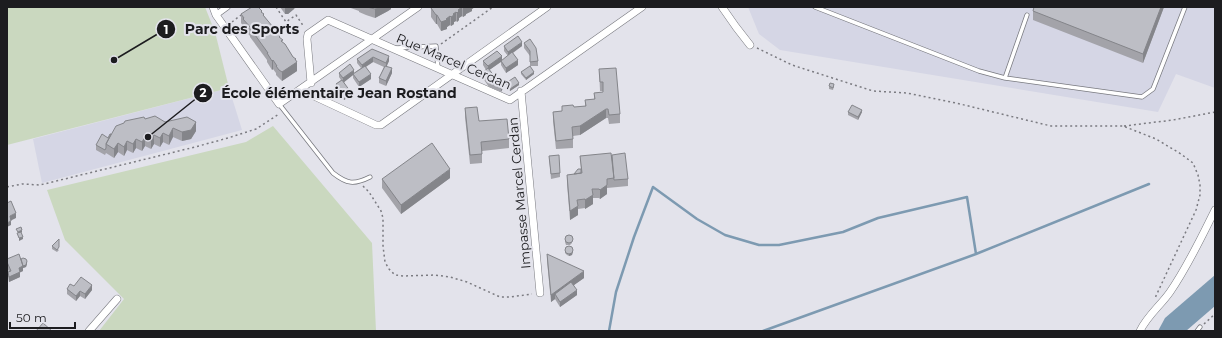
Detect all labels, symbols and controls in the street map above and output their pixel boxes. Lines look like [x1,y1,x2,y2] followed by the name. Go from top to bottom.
[156,16,307,42] callout: Parc des Sports
[185,20,300,38] text: Parc des Sports
[164,22,168,37] text: 1
[394,29,514,93] street label: Rue Marcel Cerdan
[193,80,464,106] callout: École élémentaire Jean Rostand
[221,84,457,102] text: École élémentaire Jean Rostand
[199,85,207,100] text: 2
[504,116,534,270] street label: Impasse Marcel Cerdan
[10,304,75,330] scale bar
[16,310,47,325] text: 50 m

